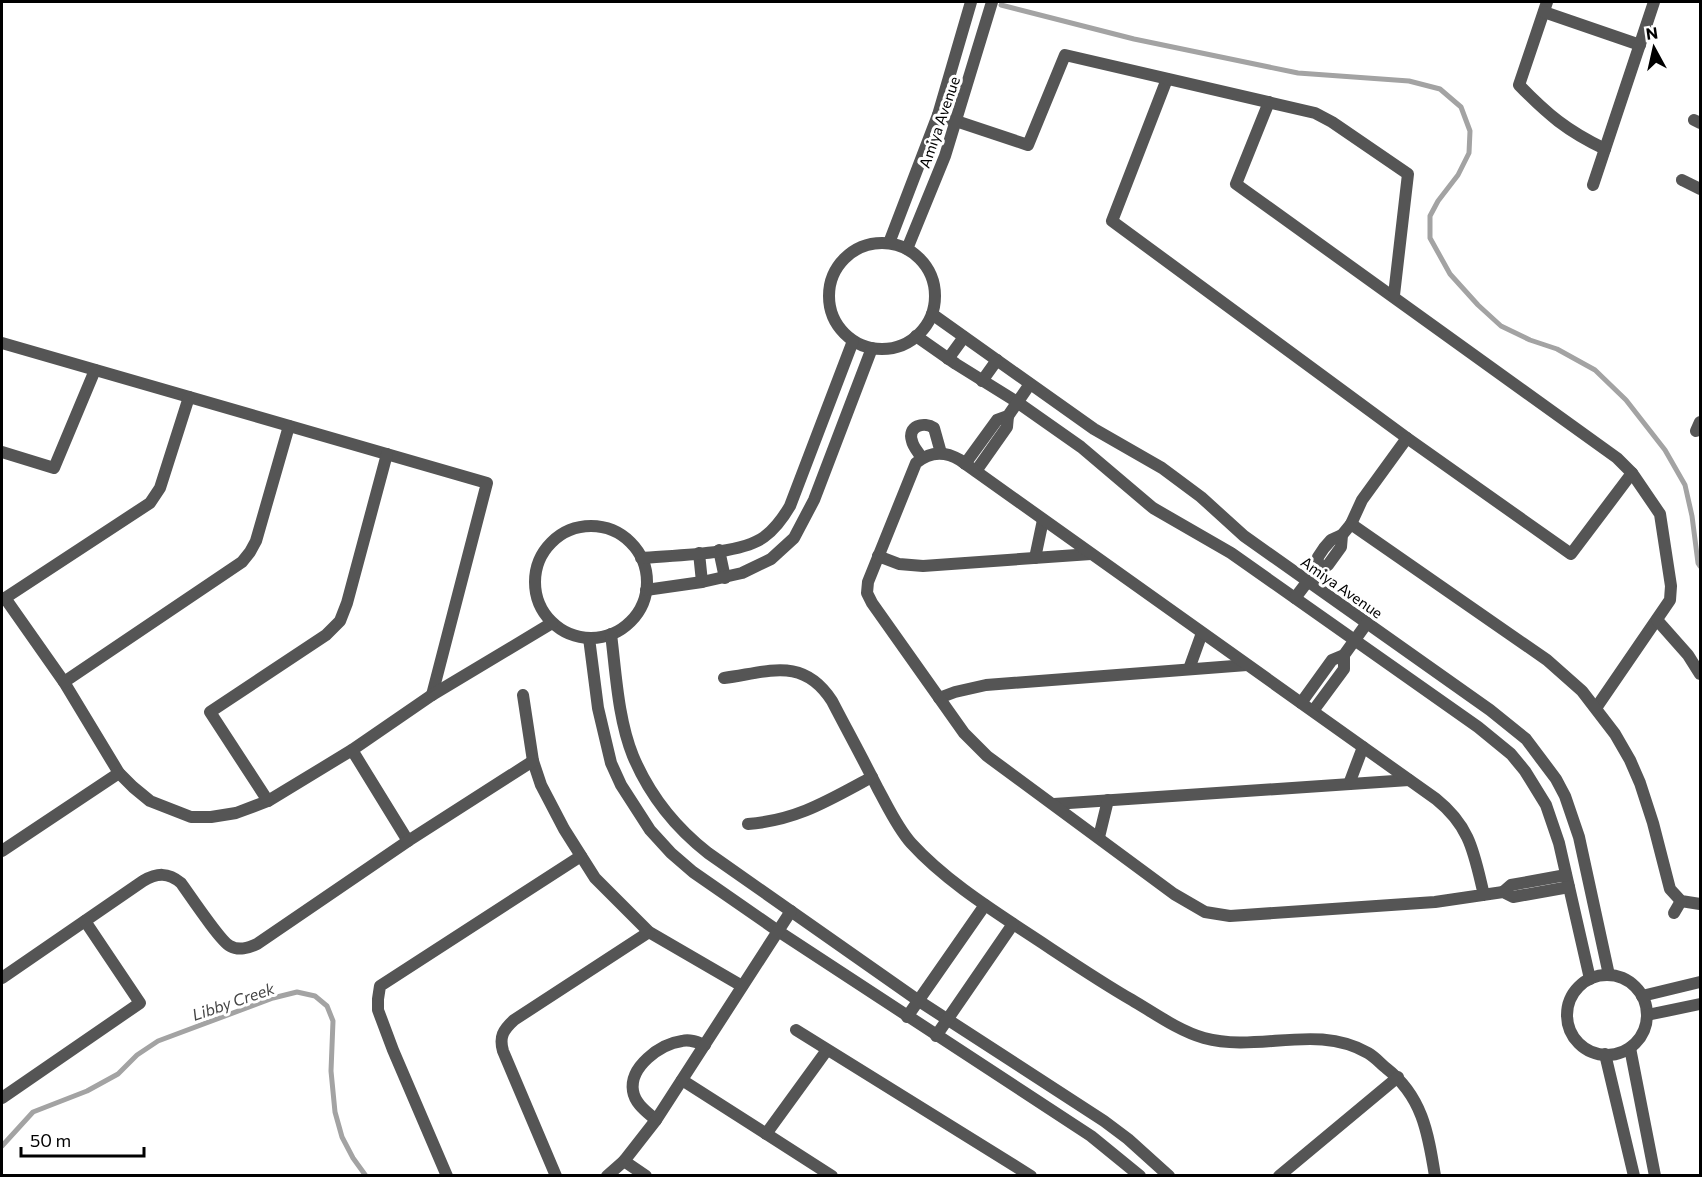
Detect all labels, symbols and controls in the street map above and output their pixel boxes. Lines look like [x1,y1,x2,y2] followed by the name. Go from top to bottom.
[1624,18,1684,78] north arrow
[1645,22,1659,43] text: N
[915,74,963,170] street label: Amiya Avenue
[1298,552,1386,622] street label: Amiya Avenue
[189,978,277,1024] water label: Libby Creek
[21,1120,144,1158] scale bar
[30,1129,71,1151] text: 50 m

